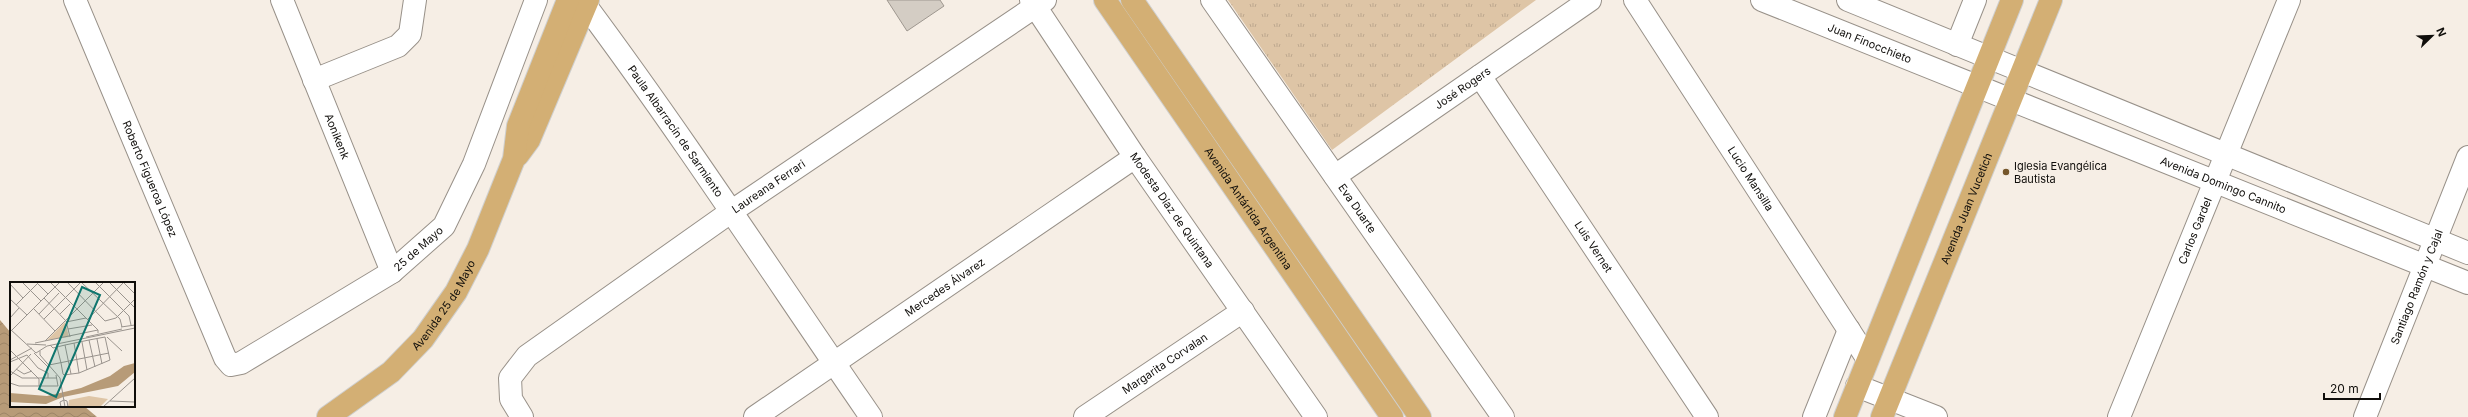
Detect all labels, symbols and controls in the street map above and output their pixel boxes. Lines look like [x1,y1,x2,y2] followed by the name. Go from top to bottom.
[2412,16,2452,56] north arrow
[1826,20,1914,66] street label: Juan Finocchieto
[2433,25,2449,39] text: N
[625,63,727,200] street label: Paula Albarracín de Sarmiento
[1432,64,1493,112] street label: José Rogers
[322,111,353,161] street label: Aonikenk
[119,119,181,239] street label: Roberto Figueroa López
[1725,144,1777,214] street label: Lucio Mansilla
[1202,145,1295,272] street label: Avenida Antártida Argentina
[1127,150,1217,270] street label: Modesta Díaz de Quintana
[1938,151,1995,266] street label: Avenida Juan Vucetich
[2158,153,2289,217] street label: Avenida Domingo Cannito
[729,157,808,216] street label: Laureana Ferrari
[2014,159,2107,186] place label: Iglesia Evangélica Bautista
[2001,167,2011,177] marker: Iglesia Evangélica Bautista
[1335,181,1379,236] street label: Eva Duarte
[2175,195,2215,266] street label: Carlos Gardel
[1572,218,1616,275] street label: Luis Vernet
[391,223,446,274] street label: 25 de Mayo
[2387,227,2446,346] street label: Santiago Ramón y Cajal
[902,255,988,319] street label: Mercedes Álvarez
[409,257,478,353] street label: Avenida 25 de Mayo
[10,282,135,407] inset map
[1119,330,1210,397] street label: Margarita Corvalan
[2324,375,2380,401] scale bar
[2330,381,2359,396] text: 20 m

